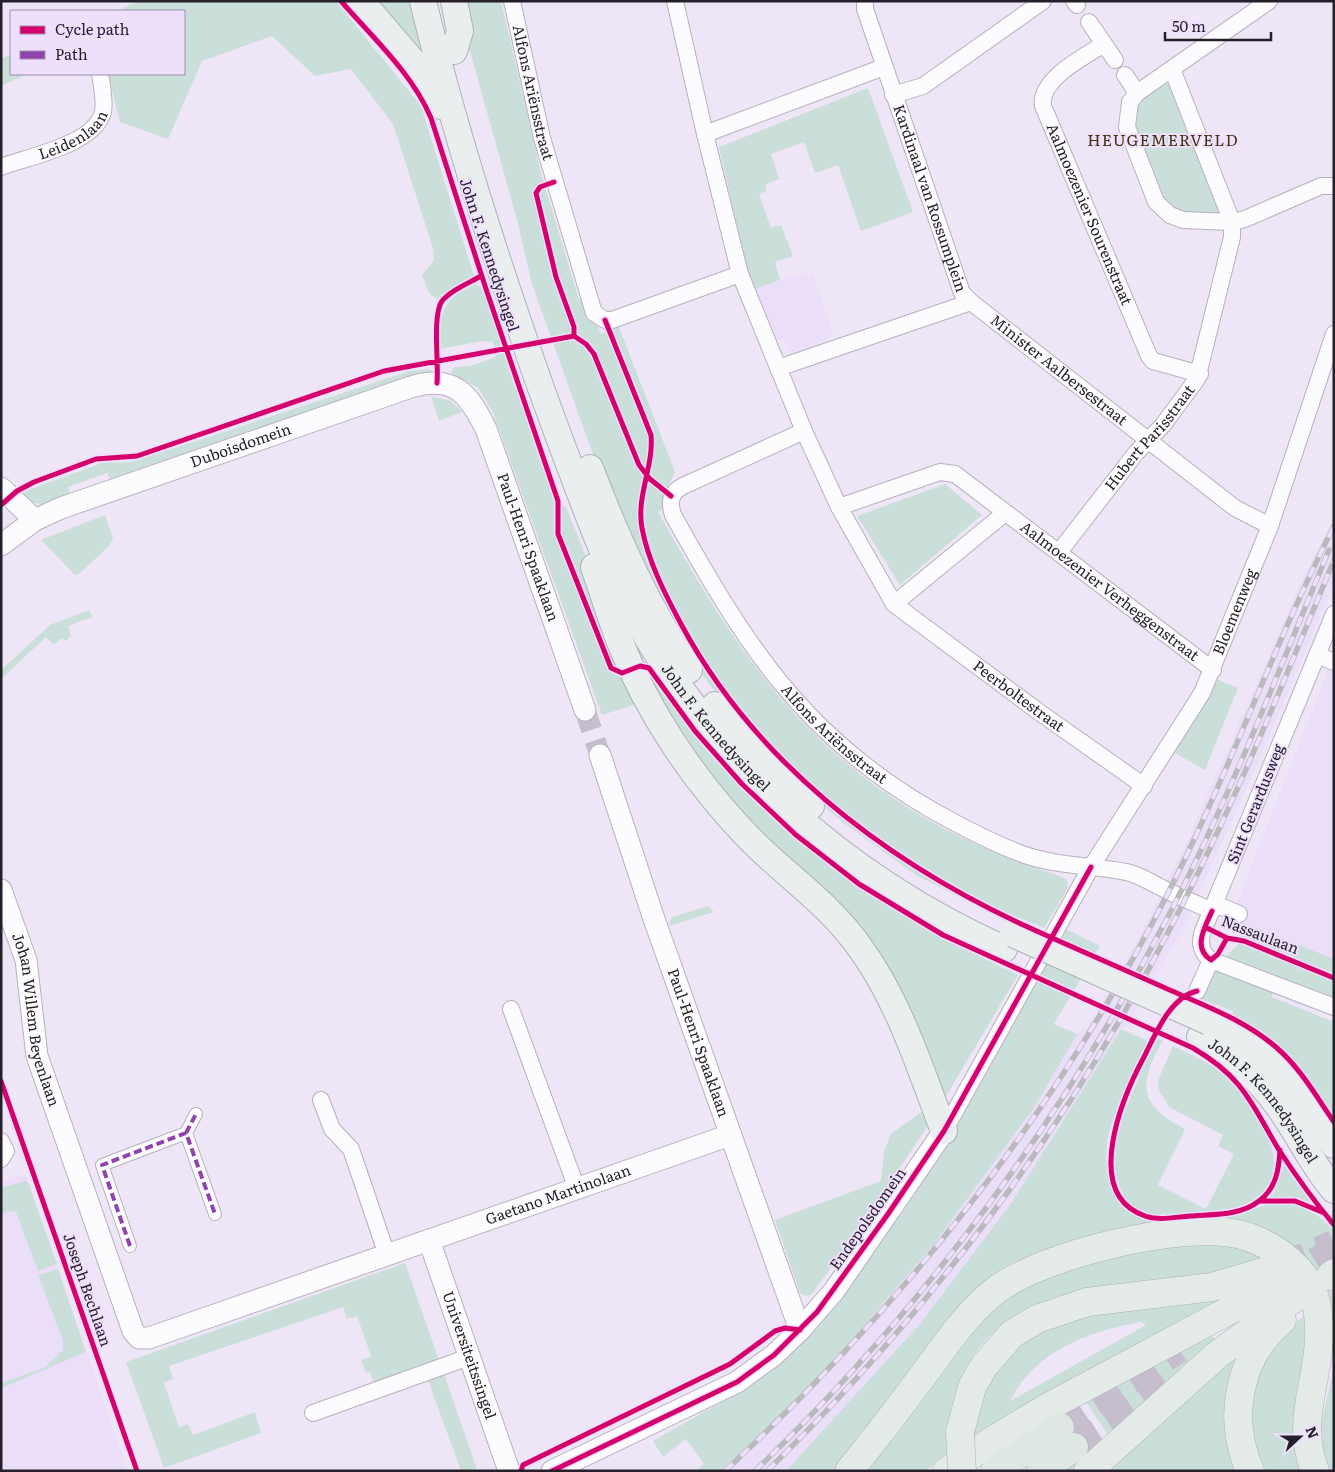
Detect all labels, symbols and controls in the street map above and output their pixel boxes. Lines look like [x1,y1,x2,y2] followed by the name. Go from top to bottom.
[10,10,185,75] legend
[1165,10,1271,42] scale bar
[1172,14,1206,37] text: 50 m
[55,17,130,40] text: Cycle path
[508,23,561,163] street label: Alfons Ariënsstraat
[55,42,88,65] text: Path
[888,101,974,295] street label: Kardinaal van Rossumplein
[35,107,113,164] street label: Leidenlaan
[1042,119,1139,308] street label: Aalmoezenier Sourenstraat
[1087,127,1239,151] district label: HEUGEMERVELD
[455,175,526,334] street label: John F. Kennedysingel
[986,308,1133,430] street label: Minister Aalbersestraat
[1098,379,1199,495] street label: Hubert Parisstraat
[187,416,294,473] street label: Duboisdomein
[492,469,566,624] street label: Paul-Henri Spaaklaan
[1016,515,1205,666] street label: Aalmoezenier Verheggenstraat
[1206,564,1262,658] street label: Bloemenweg
[969,654,1070,737] street label: Peerboltestraat
[657,659,776,796] street label: John F. Kennedysingel
[776,678,893,788] street label: Alfons Ariënsstraat
[1220,739,1289,867] street label: Sint Gerardusweg
[1218,908,1303,959] street label: Nassaulaan
[7,929,67,1109] street label: Johan Willem Beyenlaan
[662,965,736,1120] street label: Paul-Henri Spaaklaan
[1204,1031,1324,1167] street label: John F. Kennedysingel
[482,1158,634,1230] street label: Gaetano Martinolaan
[823,1162,911,1274] street label: Endepolsdomein
[58,1230,119,1349] street label: Joseph Bechlaan
[438,1288,503,1422] street label: Universiteitssingel
[1275,1412,1325,1462] north arrow
[1302,1423,1325,1441] text: N

